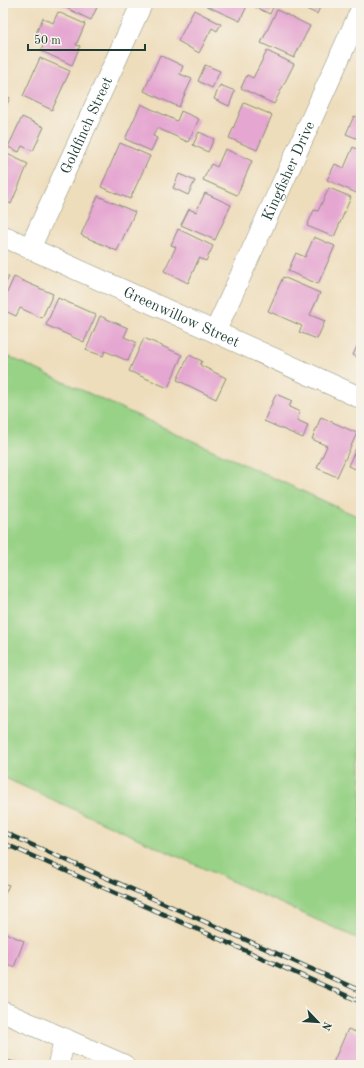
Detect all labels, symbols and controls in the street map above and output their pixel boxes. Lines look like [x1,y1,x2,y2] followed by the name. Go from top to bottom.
[28,26,145,52] scale bar
[34,34,61,47] text: 50 m
[59,75,116,177] street label: Goldfinch Street
[260,119,319,224] street label: Kingfisher Drive
[121,285,241,351] street label: Greenwillow Street
[298,1002,338,1042] north arrow
[319,1019,332,1032] text: N

